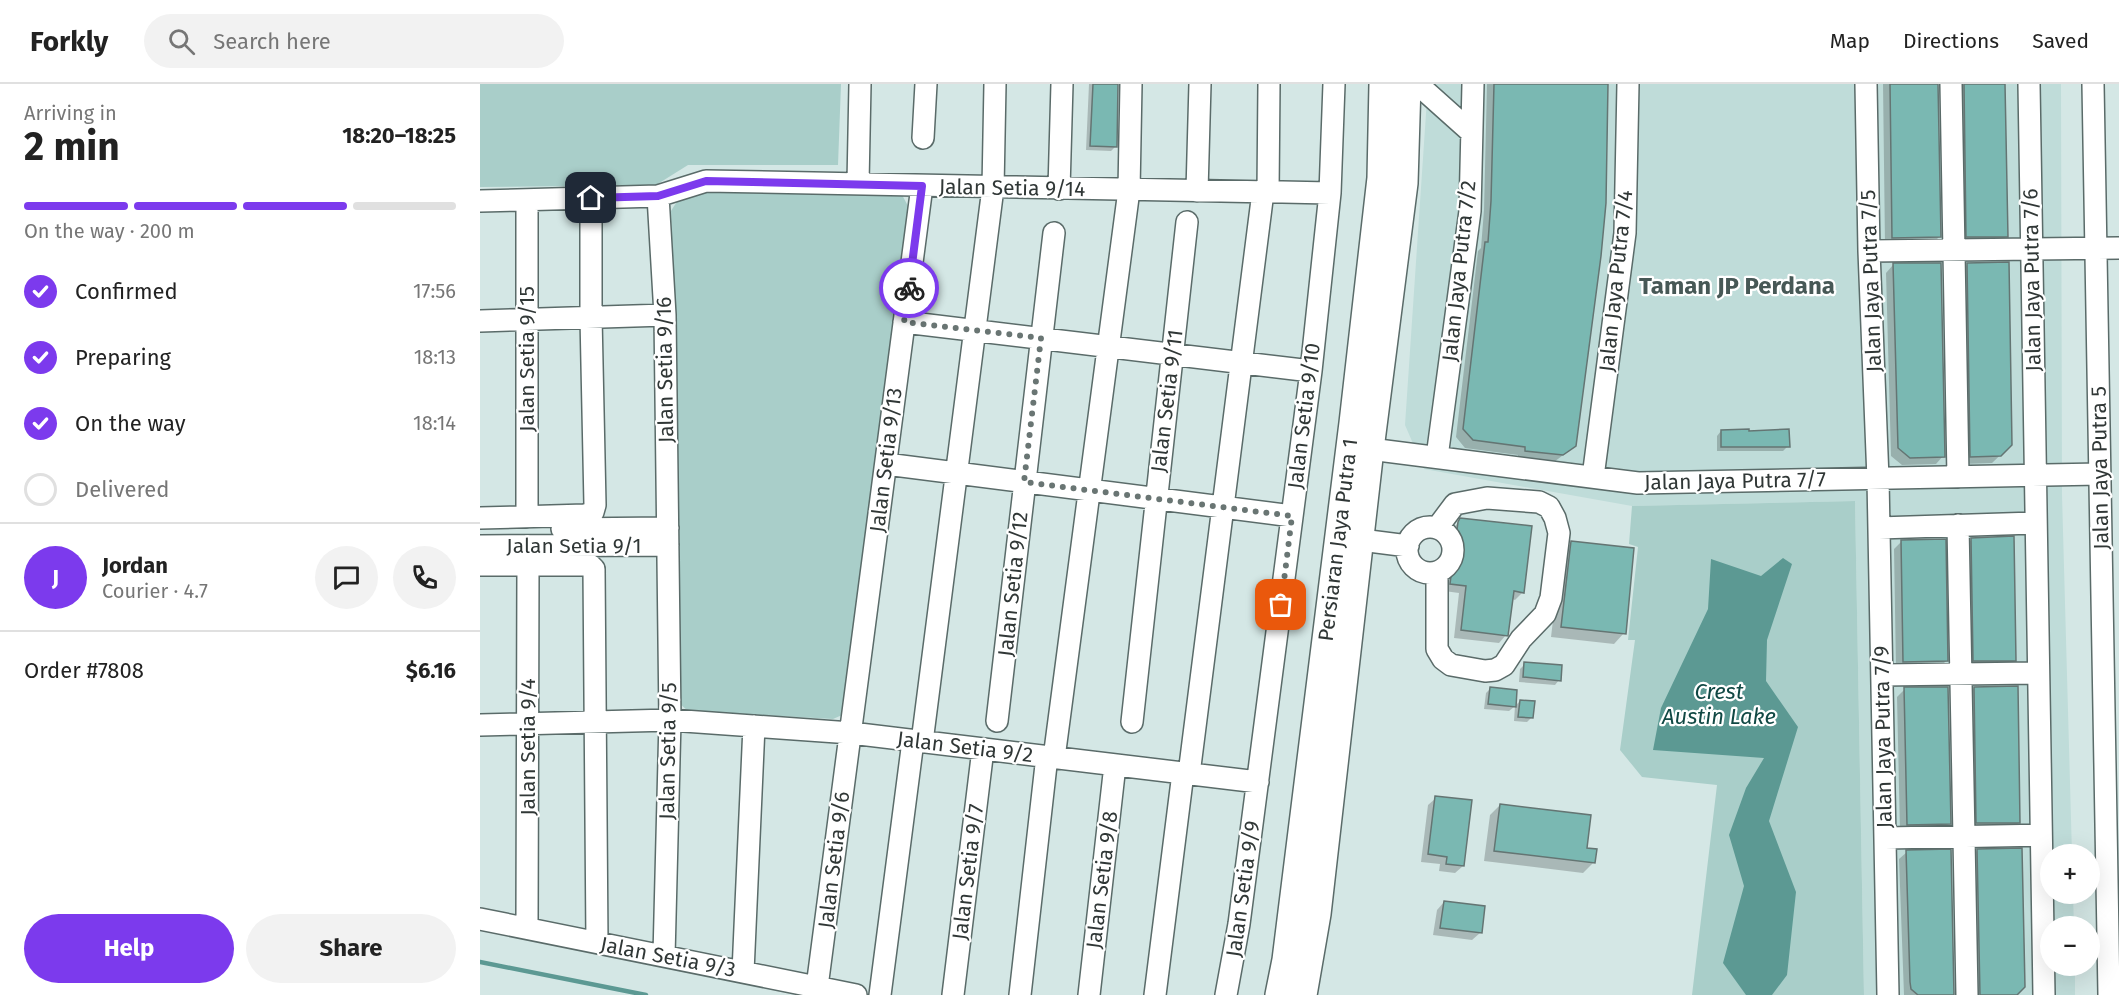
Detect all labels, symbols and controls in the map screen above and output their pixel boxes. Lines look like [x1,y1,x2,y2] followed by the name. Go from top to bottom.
[144,14,564,68] search box
[30,25,108,58] text: Forkly
[165,25,198,58] icon: search
[213,28,331,55] text: Search here
[1830,28,1870,54] text: Map
[1903,28,1999,54] text: Directions
[2032,28,2089,54] text: Saved
[24,101,117,125] text: Arriving in
[342,122,456,149] text: 18:20–18:25
[24,124,120,170] text: 2 min
[565,172,616,223] pin
[939,174,1085,202] street label: Jalan Setia 9/14
[1437,179,1481,363] street label: Jalan Jaya Putra 7/2
[574,181,607,214] icon: home
[2017,188,2047,372] street label: Jalan Jaya Putra 7/6
[1594,189,1638,373] street label: Jalan Jaya Putra 7/4
[1855,189,1887,373] street label: Jalan Jaya Putra 7/5
[24,219,195,243] text: On the way · 200 m
[879,258,939,318] courier
[893,272,926,305] icon: bike
[1639,272,1835,300] district label: Taman JP Perdana
[24,275,57,308] icon: check
[75,278,178,305] text: Confirmed
[413,279,456,303] text: 17:56
[514,286,540,432] street label: Jalan Setia 9/15
[651,297,679,443] street label: Jalan Setia 9/16
[1145,328,1189,474] street label: Jalan Setia 9/11
[24,341,57,374] icon: check
[1282,341,1326,491] street label: Jalan Setia 9/10
[75,344,171,371] text: Preparing
[414,345,456,369] text: 18:13
[864,386,908,534] street label: Jalan Setia 9/13
[2086,386,2114,550] street label: Jalan Jaya Putra 5
[24,407,57,440] icon: check
[75,410,186,437] text: On the way
[413,411,456,435] text: 18:14
[1313,437,1363,643] street label: Persiaran Jaya Putra 1
[1644,466,1826,496] street label: Jalan Jaya Putra 7/7
[75,476,170,503] text: Delivered
[992,510,1034,658] street label: Jalan Setia 9/12
[506,533,642,559] street label: Jalan Setia 9/1
[315,546,378,609] button: chat
[393,546,456,609] button: phone
[102,552,168,579] text: Jordan
[52,564,59,591] text: J
[102,579,208,603] text: Courier · 4.7
[1255,579,1306,630] pin
[1264,588,1297,621] icon: bag
[1868,645,1898,829] street label: Jalan Jaya Putra 7/9
[24,657,144,684] text: Order #7808
[406,657,456,684] text: $6.16
[515,678,541,816] street label: Jalan Setia 9/4
[1661,678,1776,730] water label: Crest Austin Lake
[654,682,682,820] street label: Jalan Setia 9/5
[895,726,1035,768] street label: Jalan Setia 9/2
[813,790,855,930] street label: Jalan Setia 9/6
[947,803,989,941] street label: Jalan Setia 9/7
[1081,810,1123,950] street label: Jalan Setia 9/8
[1221,819,1265,959] street label: Jalan Setia 9/9
[2040,844,2100,976] map controls
[2040,844,2100,904] button: +
[24,914,234,983] button: Help
[246,914,456,983] button: Share
[2040,916,2100,976] button: −
[598,931,738,983] street label: Jalan Setia 9/3

